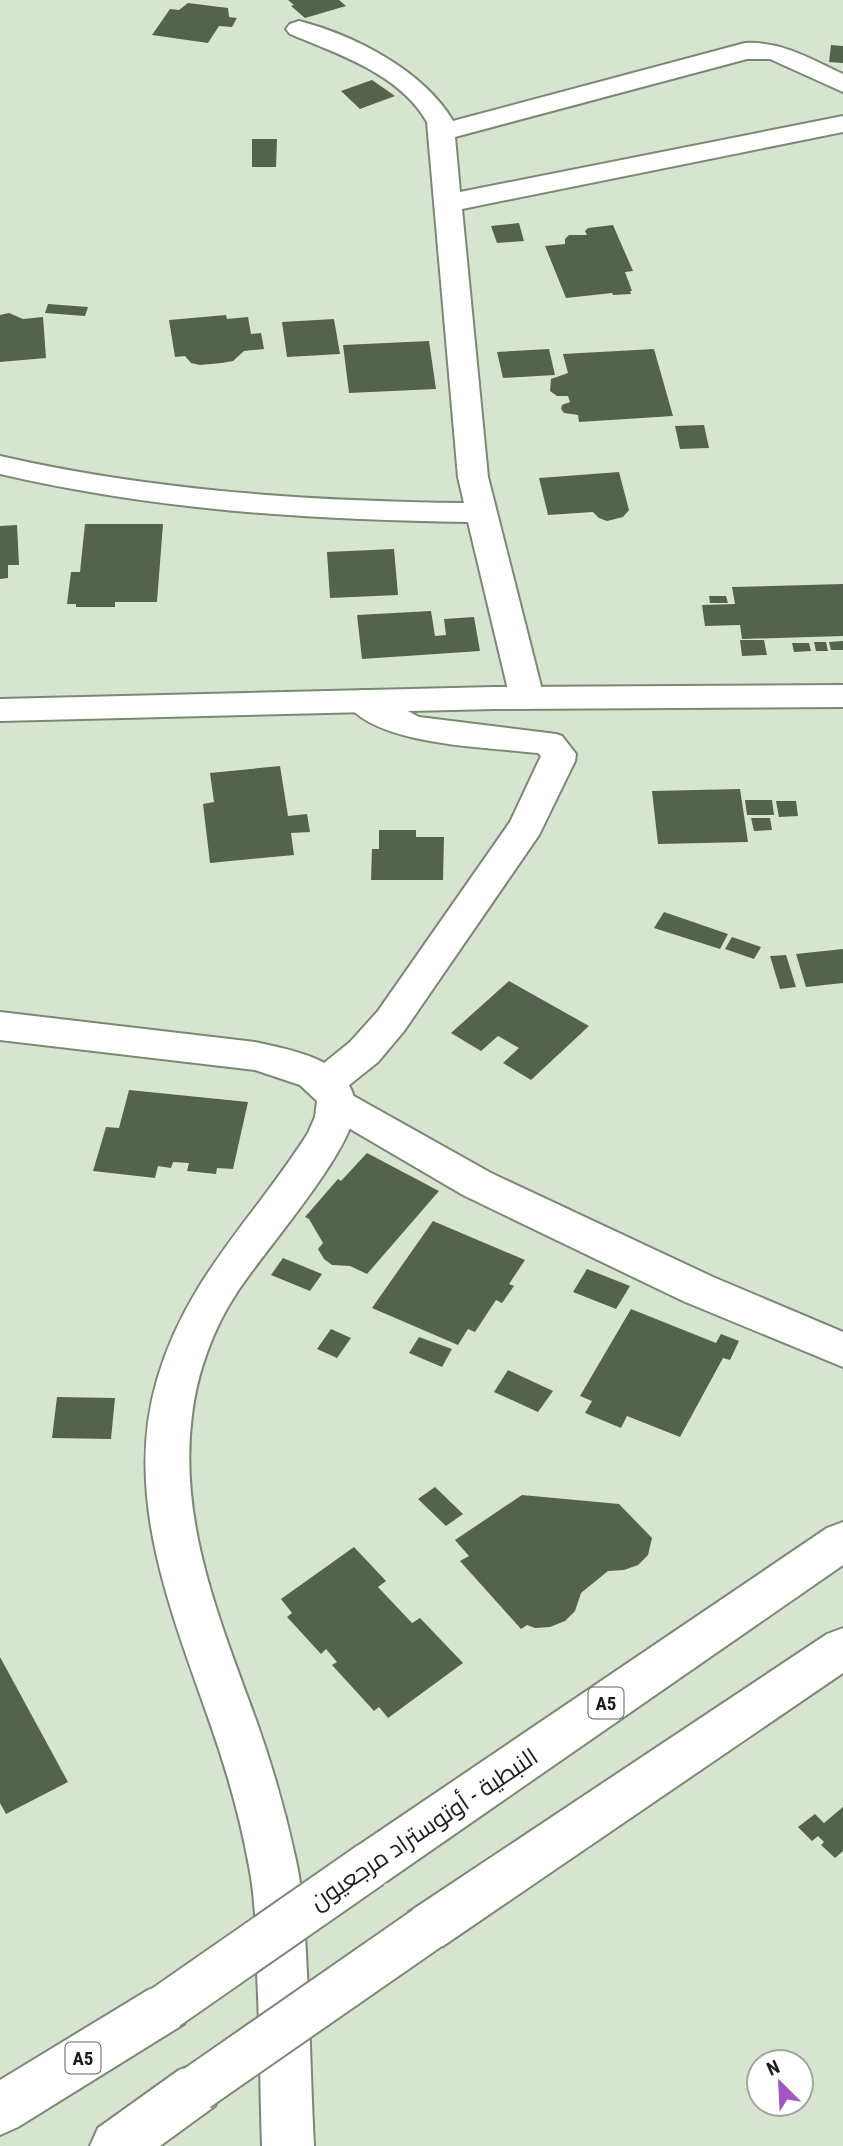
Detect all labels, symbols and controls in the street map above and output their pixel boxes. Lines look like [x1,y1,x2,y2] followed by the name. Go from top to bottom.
[588,1688,624,1718] road number: A5
[304,1741,543,1916] street label: النبطية - أوتوستراد مرجعيون
[66,2042,100,2074] road number: A5
[745,2048,815,2118] north arrow
[763,2055,783,2081] text: N

